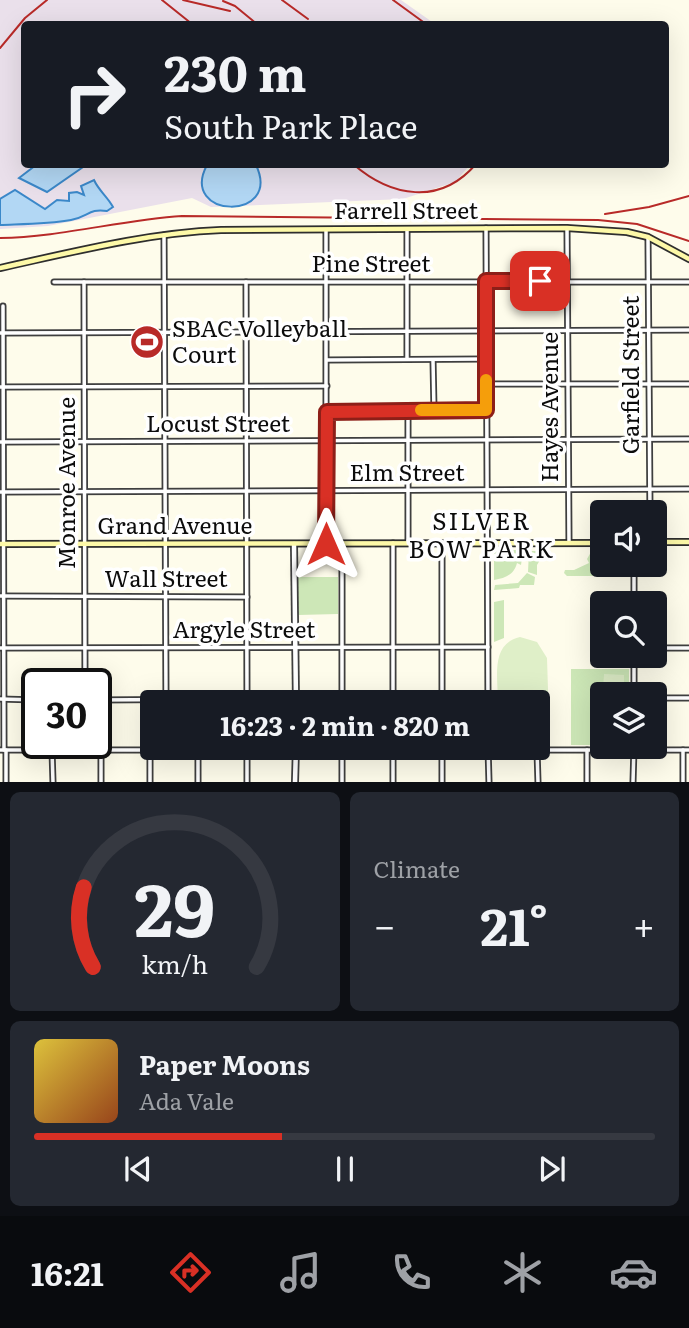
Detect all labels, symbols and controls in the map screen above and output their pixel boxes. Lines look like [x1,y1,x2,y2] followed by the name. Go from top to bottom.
[164,34,307,107] text: 230 m
[49,49,140,140] icon: right
[164,101,418,149] text: South Park Place
[334,192,479,226] street label: Farrell Street
[312,245,431,279] street label: Pine Street
[510,251,570,311] pin
[521,262,559,300] icon: arrive
[612,295,646,454] street label: Garfield Street
[172,310,347,370] place label: SBAC Volleyball Court
[128,323,166,361] sports icon: SBAC Volleyball Court
[531,332,565,482] street label: Hayes Avenue
[48,397,82,569] street label: Monroe Avenue
[146,405,291,439] street label: Locust Street
[350,454,465,488] street label: Elm Street
[590,500,667,759] map controls
[590,500,667,577] button: sound
[409,502,555,565] district label: SILVER BOW PARK
[98,507,252,541] street label: Grand Avenue
[289,507,363,581] position arrow
[105,560,228,594] street label: Wall Street
[590,591,667,668] button: search
[173,611,316,645] street label: Argyle Street
[21,668,112,759] speed limit sign: 30
[590,682,667,759] button: layers
[220,705,470,744] text: 16:23 · 2 min · 820 m
[374,851,460,885] text: Climate
[134,852,215,960] text: 29
[480,885,548,962] text: 21°
[374,895,396,952] text: −
[633,895,655,952] text: +
[141,945,208,982] text: km/h
[139,1044,310,1083] text: Paper Moons
[139,1083,234,1117] text: Ada Vale
[119,1150,157,1188] icon: previous
[326,1150,364,1188] icon: pause
[533,1150,571,1188] icon: next
[31,1248,104,1296] text: 16:21
[166,1248,215,1297] icon: directions
[276,1248,325,1297] icon: music
[387,1248,436,1297] icon: phone
[498,1248,547,1297] icon: climate
[609,1248,658,1297] icon: car

